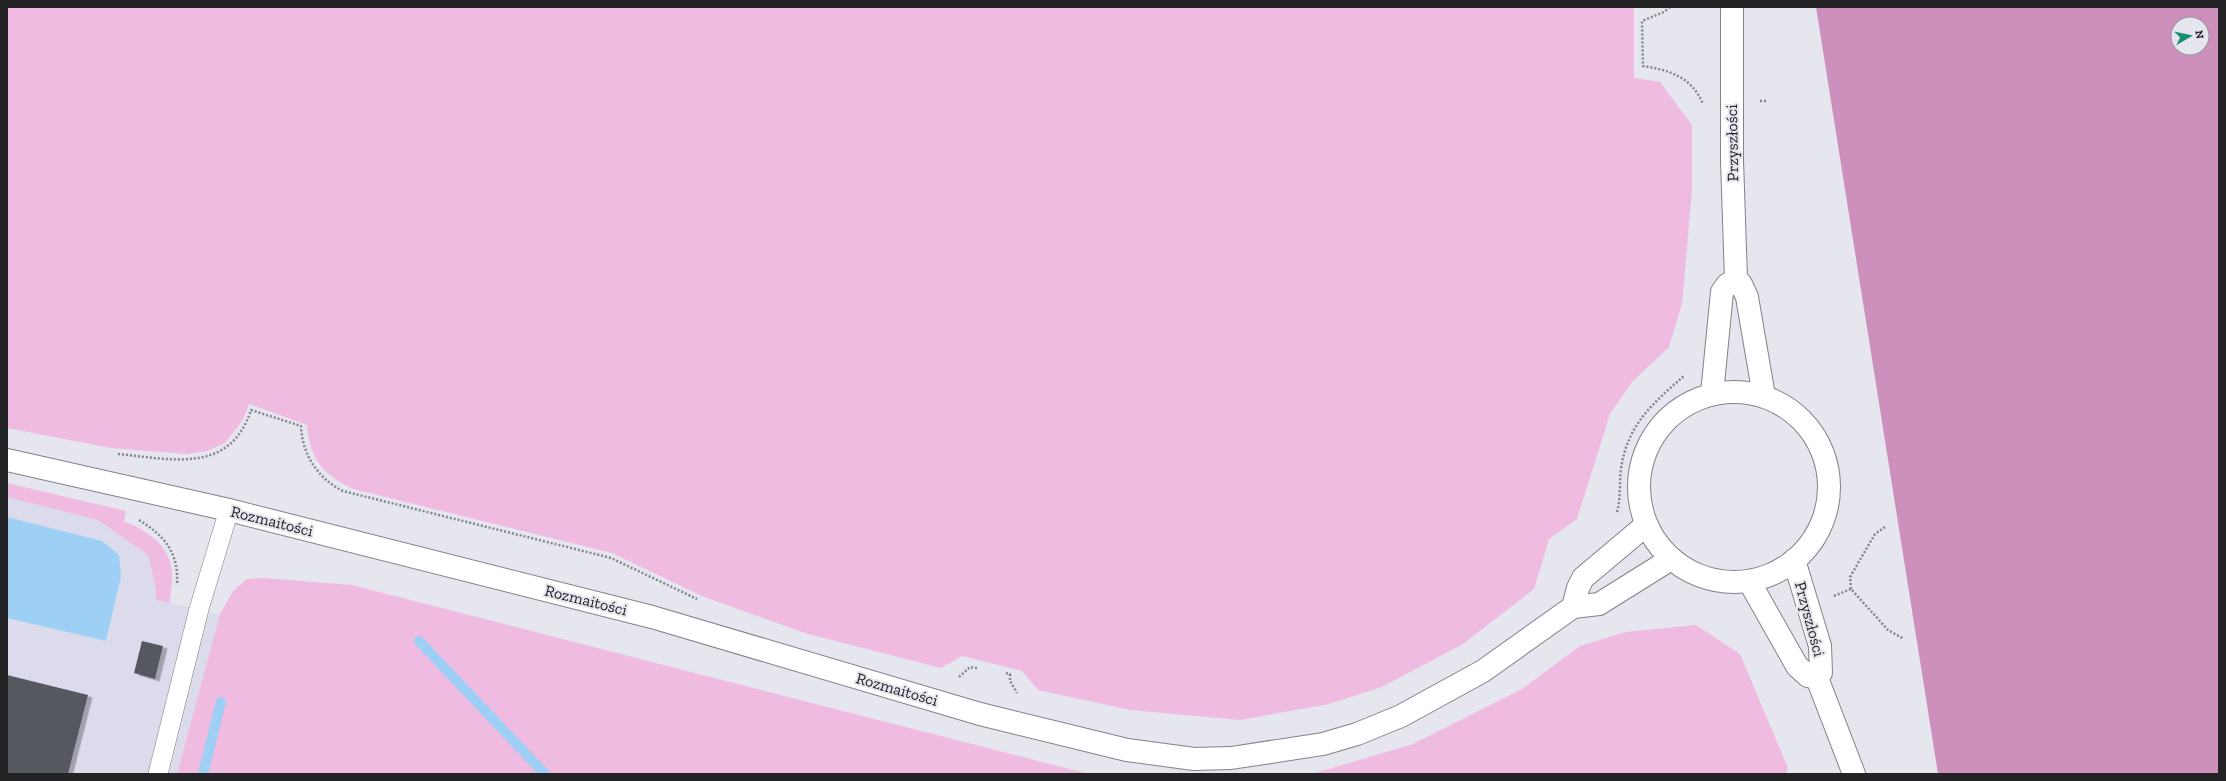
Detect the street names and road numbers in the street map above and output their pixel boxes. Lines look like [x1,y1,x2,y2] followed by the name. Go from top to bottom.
[1722,104,1742,182] street label: Przyszłości
[229,502,316,541] street label: Rozmaitości
[1791,579,1829,659] street label: Przyszłości
[543,581,630,620] street label: Rozmaitości
[854,668,941,710] street label: Rozmaitości

